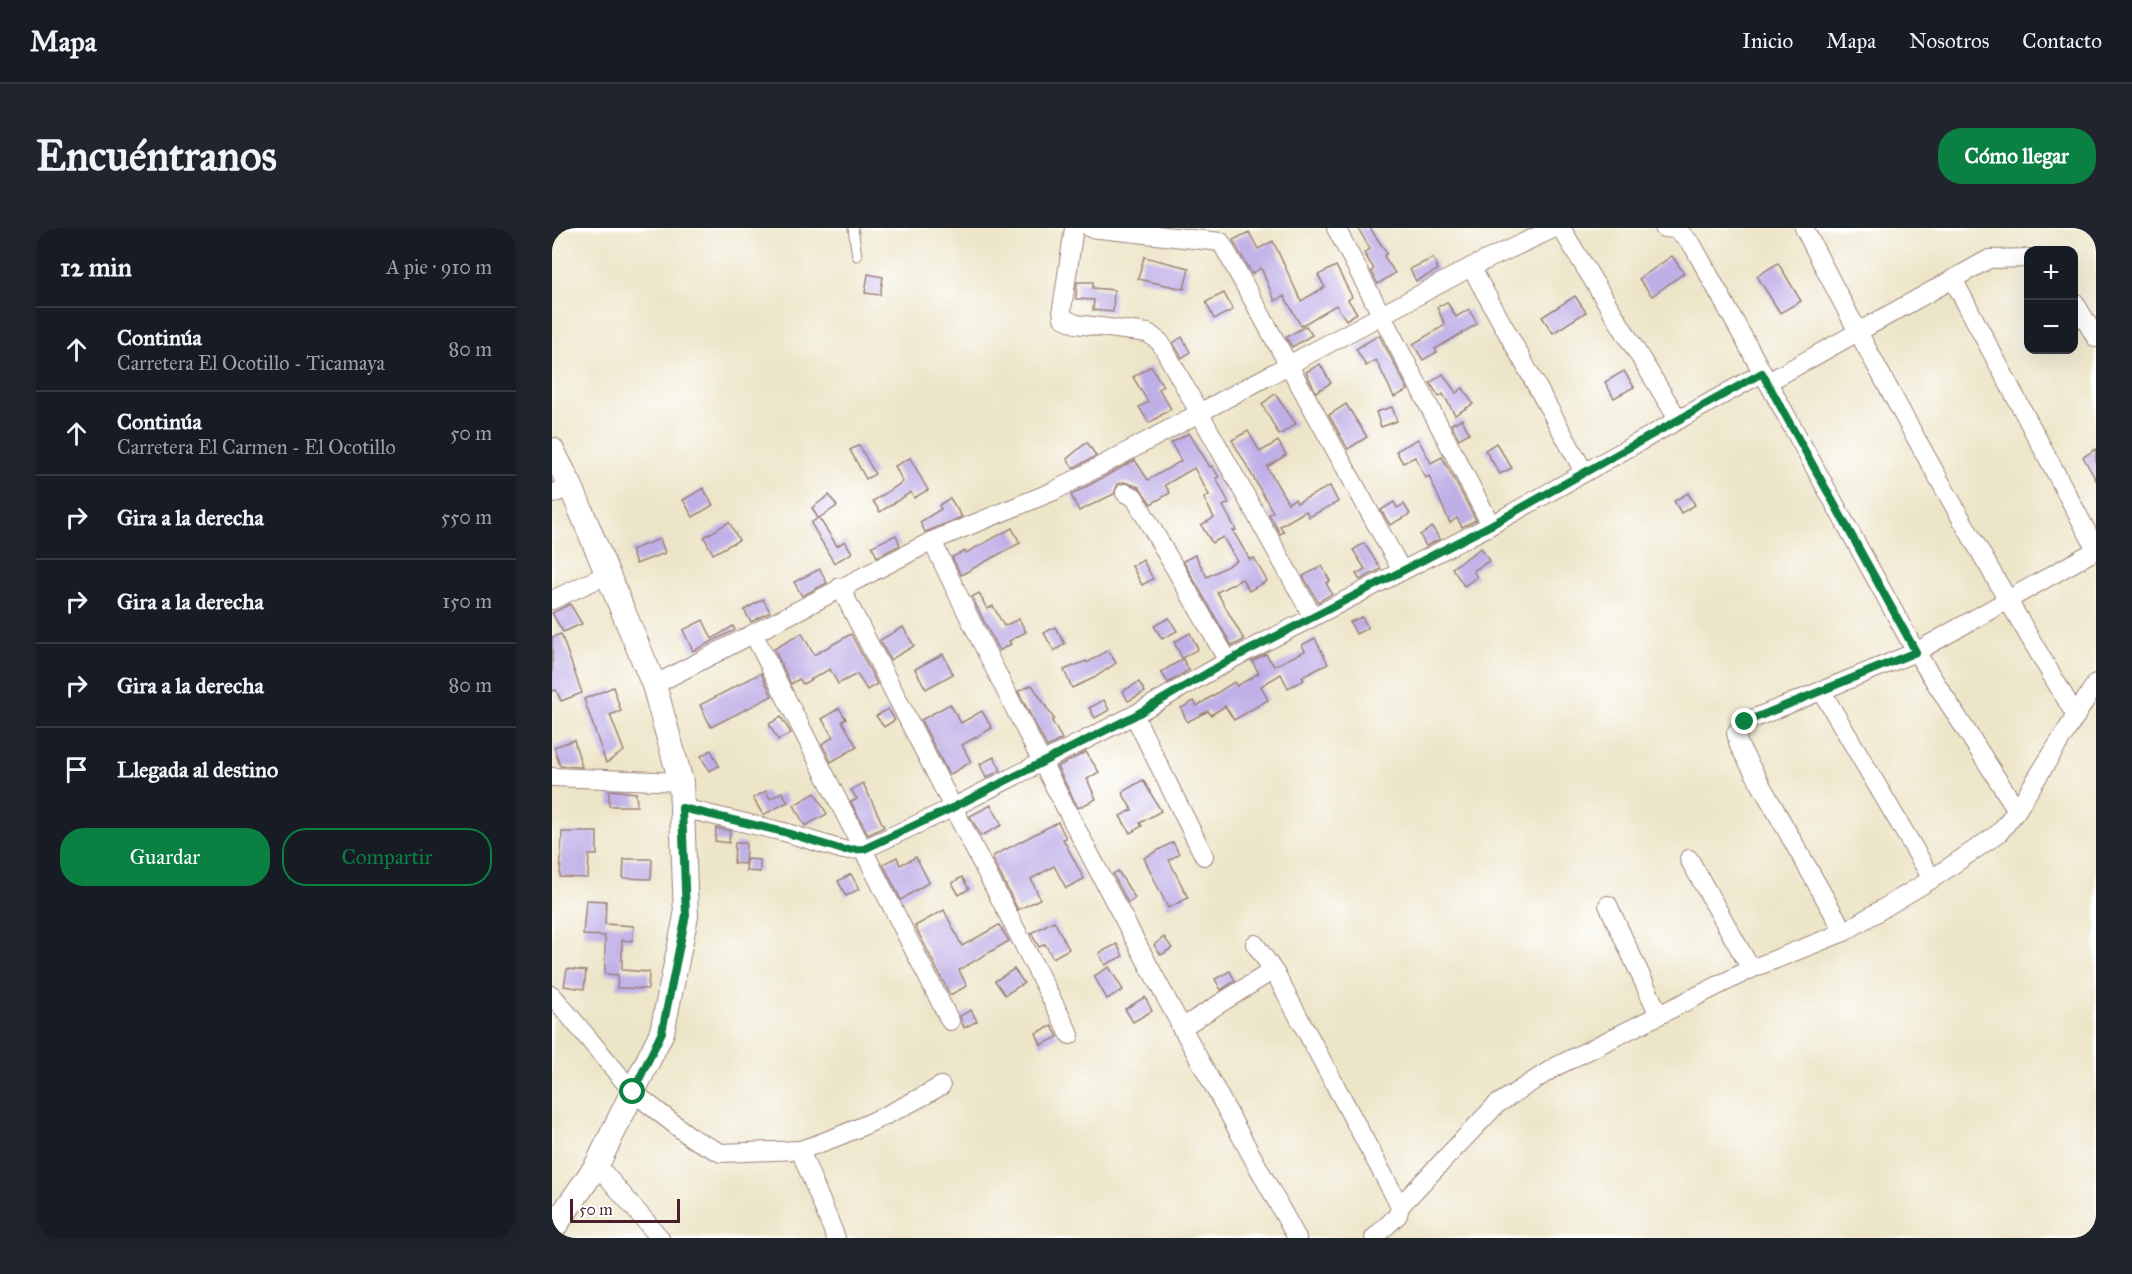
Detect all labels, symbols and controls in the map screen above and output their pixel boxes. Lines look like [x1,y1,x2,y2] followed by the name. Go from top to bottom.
[30,24,97,59] text: Mapa
[1742,28,1793,54] text: Inicio
[1826,28,1876,54] text: Mapa
[1909,28,1989,54] text: Nosotros
[2022,28,2102,54] text: Contacto
[1938,128,2096,184] button: Cómo llegar
[36,130,277,182] text: Encuéntranos
[2024,246,2078,354] map controls
[2024,246,2078,300] button: +
[60,251,132,283] text: 12 min
[386,255,492,279] text: A pie · 910 m
[2024,300,2078,354] button: −
[117,324,202,351] text: Continúa
[60,333,93,366] icon: ahead
[449,337,492,361] text: 80 m
[117,351,385,375] text: Carretera El Ocotillo - Ticamaya
[117,408,202,435] text: Continúa
[60,417,93,450] icon: ahead
[450,421,492,445] text: 50 m
[117,435,396,459] text: Carretera El Carmen - El Ocotillo
[60,501,93,534] icon: right
[117,504,264,531] text: Gira a la derecha
[441,505,492,529] text: 550 m
[60,585,93,618] icon: right
[117,588,264,615] text: Gira a la derecha
[442,589,492,613] text: 150 m
[60,669,93,702] icon: right
[117,672,264,699] text: Gira a la derecha
[449,673,492,697] text: 80 m
[1731,708,1757,734] route end
[60,753,93,786] icon: arrive
[117,756,278,783] text: Llegada al destino
[60,828,270,886] button: Guardar
[282,828,492,886] button: Compartir
[619,1078,645,1104] route start
[570,1196,680,1224] scale bar
[579,1200,613,1219] text: 50 m

